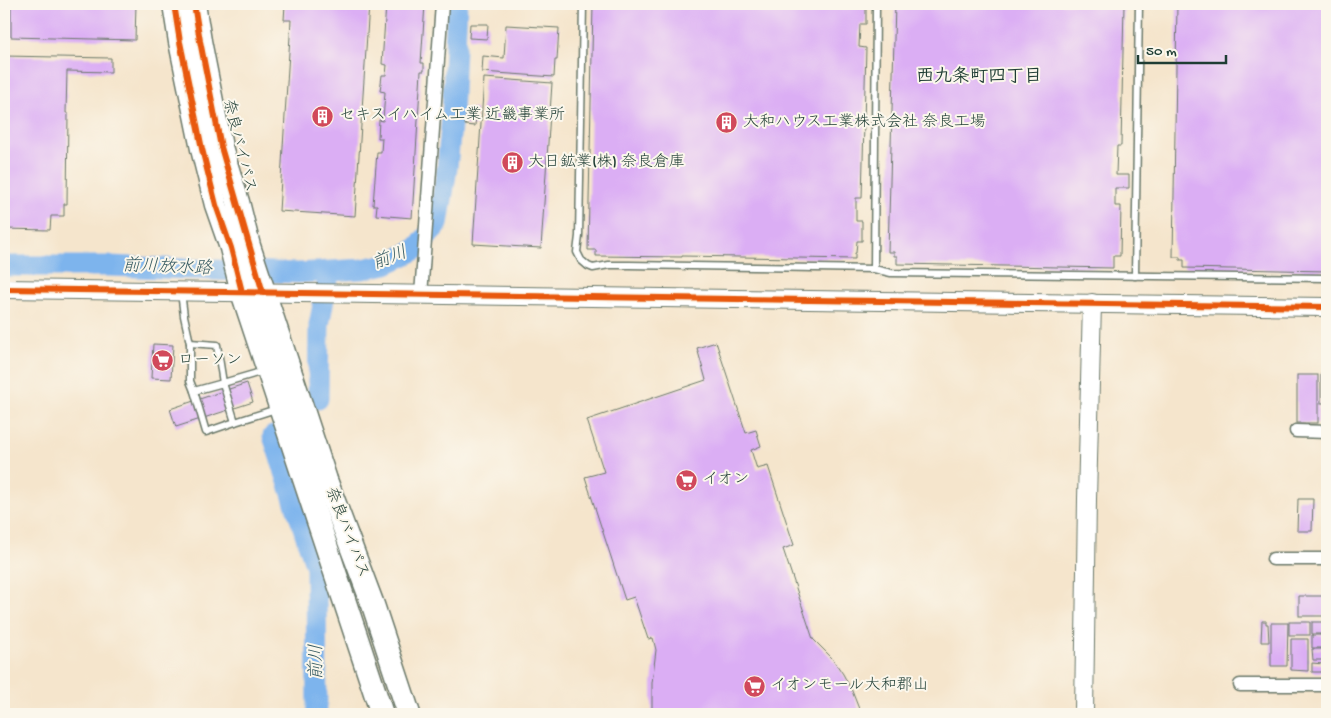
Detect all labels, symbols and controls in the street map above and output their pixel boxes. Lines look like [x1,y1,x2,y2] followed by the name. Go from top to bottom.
[1138,32,1226,64] scale bar
[1146,43,1177,61] text: 50 m
[916,66,1042,88] district label: 西九条町四丁目
[217,97,261,195] street label: 奈良バイパス
[311,104,335,128] building icon: セキスイハイム工業 近畿事業所
[339,105,565,126] place label: セキスイハイム工業 近畿事業所
[715,111,739,135] building icon: 大和ハウス工業株式会社 奈良工場
[743,112,986,133] place label: 大和ハウス工業株式会社 奈良工場
[500,151,524,175] building icon: 大日鉱業(株) 奈良倉庫
[528,152,685,173] place label: 大日鉱業(株) 奈良倉庫
[369,242,411,275] water label: 前川
[122,255,213,280] water label: 前川放水路
[150,349,174,373] supermarket icon: ローソン
[178,352,242,371] place label: ローソン
[674,468,698,492] supermarket icon: イオン
[702,471,749,490] place label: イオン
[320,484,374,581] street label: 奈良バイパス
[306,644,328,680] water label: 前川
[742,674,766,698] supermarket icon: イオンモール大和郡山
[770,676,928,696] place label: イオンモール大和郡山

